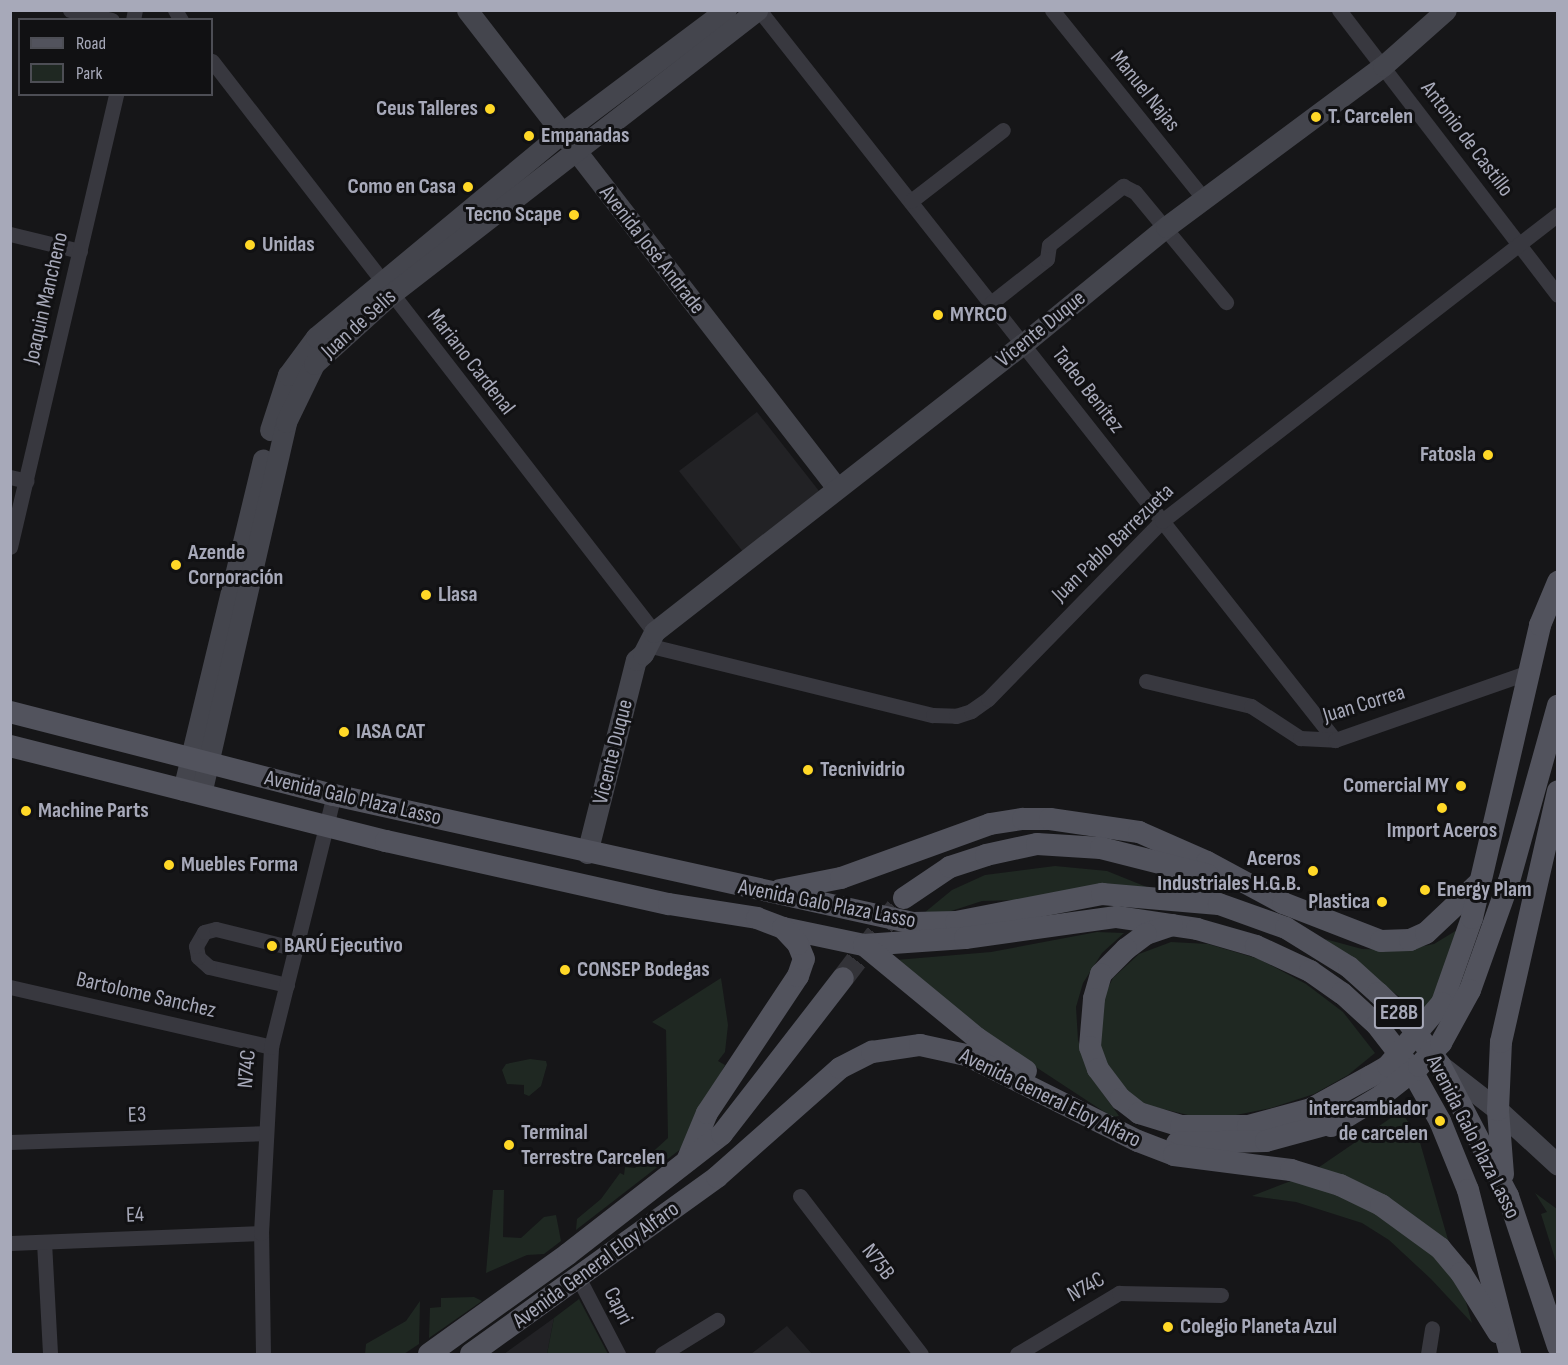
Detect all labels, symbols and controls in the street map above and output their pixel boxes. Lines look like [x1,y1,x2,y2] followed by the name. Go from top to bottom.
[18,18,213,96] legend
[76,33,106,54] text: Road
[1104,45,1186,137] street label: Manuel Najas
[76,63,102,84] text: Park
[1415,76,1519,202] street label: Antonio de Castillo
[376,96,478,122] place label: Ceus Talleres
[483,102,497,116] marker: Ceus Talleres
[1328,104,1413,130] place label: T. Carcelen
[1309,110,1323,124] marker: T. Carcelen
[541,123,629,149] place label: Empanadas
[522,129,536,143] marker: Empanadas
[348,174,456,200] place label: Como en Casa
[461,180,475,194] marker: Como en Casa
[594,181,710,319] street label: Avenida José Andrade
[465,202,562,228] place label: Tecno Scape
[567,208,581,222] marker: Tecno Scape
[18,230,74,366] street label: Joaquin Mancheno
[262,232,315,258] place label: Unidas
[243,238,257,252] marker: Unidas
[316,284,402,364] street label: Juan de Selis
[991,285,1091,373] street label: Vicente Duque
[950,302,1007,328] place label: MYRCO
[421,304,521,420] street label: Mariano Cardenal
[931,308,945,322] marker: MYRCO
[1046,342,1130,438] street label: Tadeo Benítez
[1420,442,1476,468] place label: Fatosla
[1481,448,1495,462] marker: Fatosla
[1047,478,1179,608] street label: Juan Pablo Barrezueta
[188,539,283,590] place label: Azende Corporación
[169,558,183,572] marker: Azende Corporación
[438,582,478,608] place label: Llasa
[419,588,433,602] marker: Llasa
[1320,679,1408,729] street label: Juan Correa
[587,697,639,807] street label: Vicente Duque
[356,719,425,745] place label: IASA CAT
[337,725,351,739] marker: IASA CAT
[820,757,905,783] place label: Tecnividrio
[801,763,815,777] marker: Tecnividrio
[262,765,444,831] street label: Avenida Galo Plaza Lasso
[1343,773,1449,799] place label: Comercial MY
[1454,779,1468,793] marker: Comercial MY
[38,798,149,824] place label: Machine Parts
[1435,801,1449,815] marker: Import Aceros
[19,804,33,818] marker: Machine Parts
[1387,818,1497,844] place label: Import Aceros
[1157,845,1301,896] place label: Aceros Industriales H.G.B.
[181,852,298,878] place label: Muebles Forma
[162,858,176,872] marker: Muebles Forma
[1306,864,1320,878] marker: Aceros Industriales H.G.B.
[736,874,918,934] street label: Avenida Galo Plaza Lasso
[1437,877,1532,903] place label: Energy Plam
[1418,883,1432,897] marker: Energy Plam
[1308,889,1370,915] place label: Plastica
[1375,895,1389,909] marker: Plastica
[284,933,403,959] place label: BARÚ Ejecutivo
[265,939,279,953] marker: BARÚ Ejecutivo
[577,957,710,983] place label: CONSEP Bodegas
[558,963,572,977] marker: CONSEP Bodegas
[74,966,218,1024] street label: Bartolome Sanchez
[1374,995,1424,1031] road number: E28B
[955,1043,1145,1153] street label: Avenida General Eloy Alfaro
[232,1049,262,1089] street label: N74C
[1420,1051,1526,1223] street label: Avenida Galo Plaza Lasso
[1309,1095,1428,1146] place label: intercambiador de carcelen
[127,1101,147,1129] street label: E3
[1433,1114,1447,1128] marker: intercambiador de carcelen
[521,1119,665,1170] place label: Terminal Terrestre Carcelen
[502,1138,516,1152] marker: Terminal Terrestre Carcelen
[508,1196,684,1334] street label: Avenida General Eloy Alfaro
[126,1201,144,1229] street label: E4
[856,1239,900,1285] street label: N75B
[1063,1266,1109,1308] street label: N74C
[598,1283,638,1329] street label: Capri
[1180,1314,1337,1340] place label: Colegio Planeta Azul
[1161,1320,1175,1334] marker: Colegio Planeta Azul

